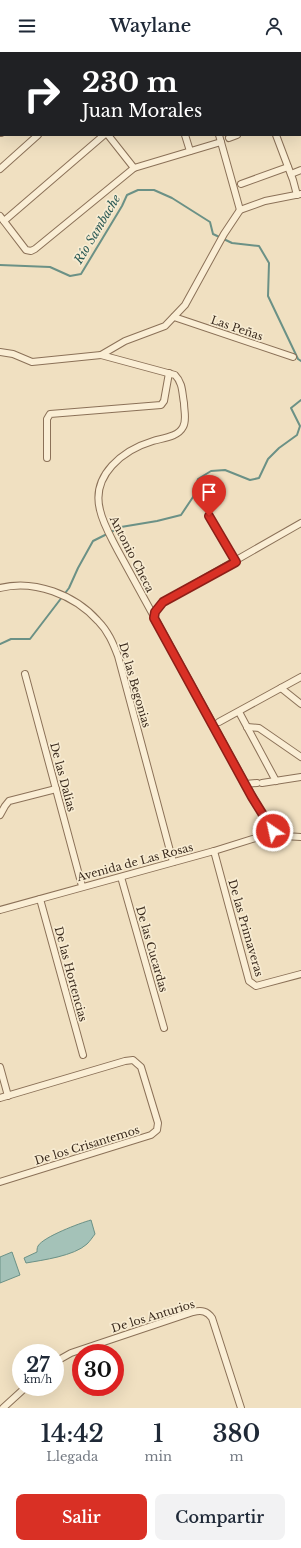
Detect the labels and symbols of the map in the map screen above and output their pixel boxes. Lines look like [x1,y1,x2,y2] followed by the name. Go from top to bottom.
[70,191,124,267] water label: Río Sambache
[209,313,265,343] street label: Las Peñas
[192,475,226,516] pin
[106,513,158,595] street label: Antonio Checa
[116,641,154,729] street label: De las Begonias
[47,741,79,813] street label: De las Dalias
[252,810,294,852] position arrow
[75,840,195,884] street label: Avenida de Las Rosas
[225,878,267,978] street label: De las Primaveras
[133,904,171,994] street label: De las Cucardas
[52,925,90,1023] street label: De las Hortencias
[33,1122,141,1168] street label: De los Crisantemos
[110,1297,196,1335] street label: De los Anturios
[72,1344,124,1396] speed limit sign: 30

